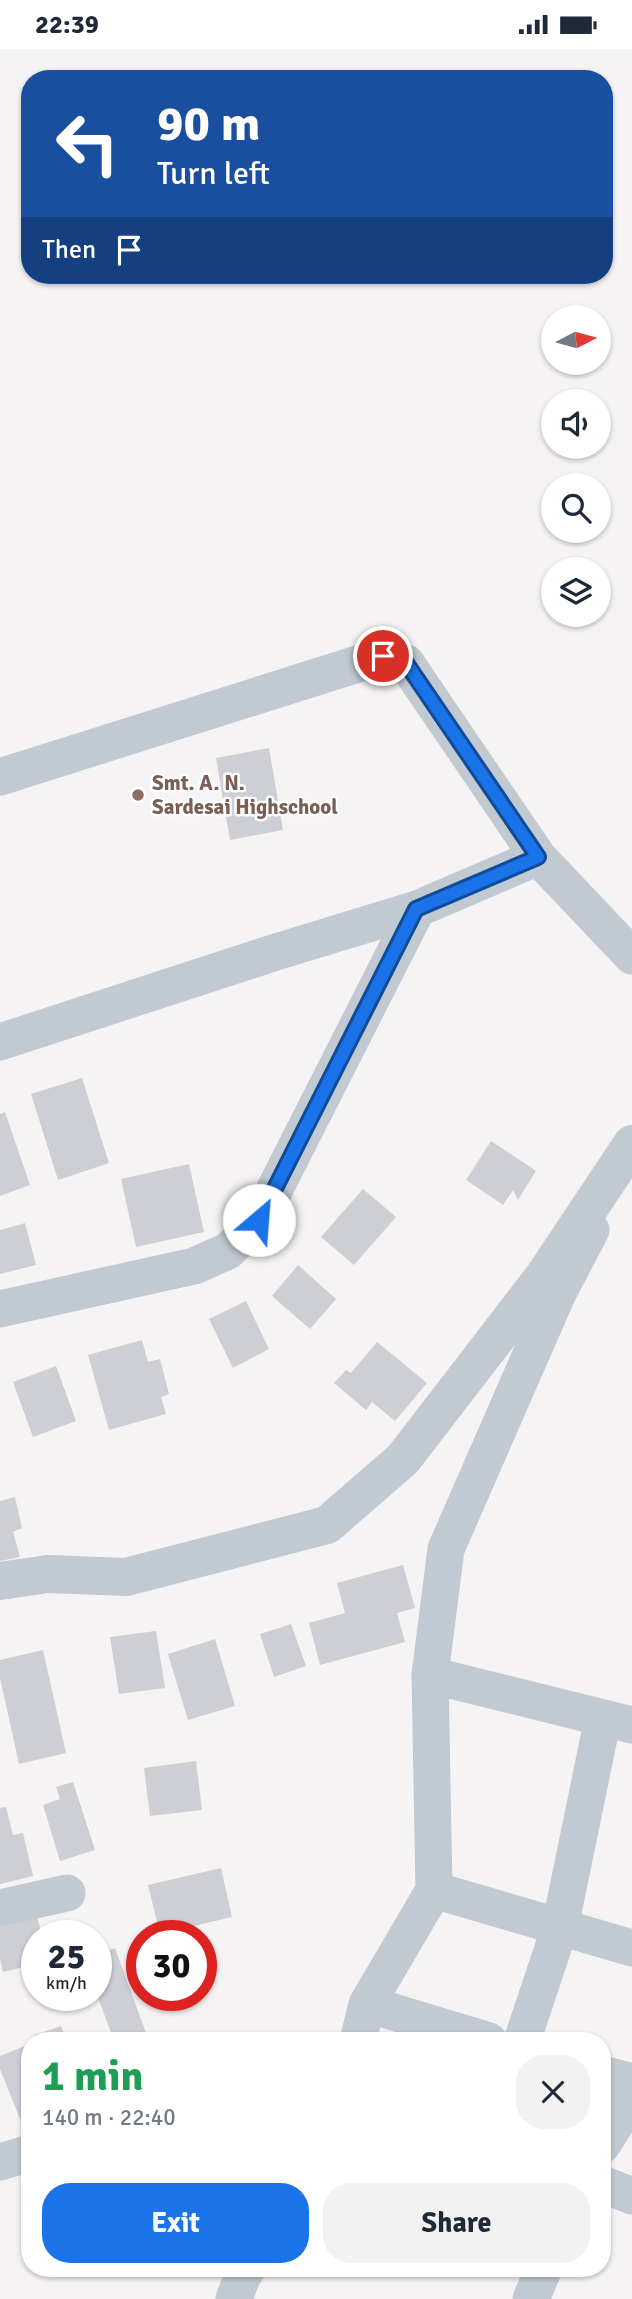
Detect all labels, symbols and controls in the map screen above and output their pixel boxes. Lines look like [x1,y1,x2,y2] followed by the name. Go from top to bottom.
[35,9,99,41] text: 22:39
[157,94,260,154] text: 90 m
[42,98,133,189] icon: left
[157,154,270,193] text: Turn left
[110,231,148,269] icon: arrive
[42,234,96,266] text: Then
[541,305,611,375] north arrow
[541,305,611,627] map controls
[541,389,611,459] button: sound
[541,473,611,543] button: search
[541,557,611,627] button: layers
[353,626,413,686] pin
[364,637,402,675] icon: arrive
[152,770,338,820] place label: Smt. A. N. Sardesai Highschool
[130,787,146,803] marker: Smt. A. N. Sardesai Highschool
[222,1183,296,1257] position arrow
[126,1920,217,2011] speed limit sign: 30
[48,1935,85,1978] text: 25
[46,1972,87,1994] text: km/h
[42,2051,143,2102] text: 1 min
[516,2055,590,2129] button: close
[42,2103,176,2132] text: 140 m · 22:40
[42,2183,309,2263] button: Exit
[323,2183,590,2263] button: Share

